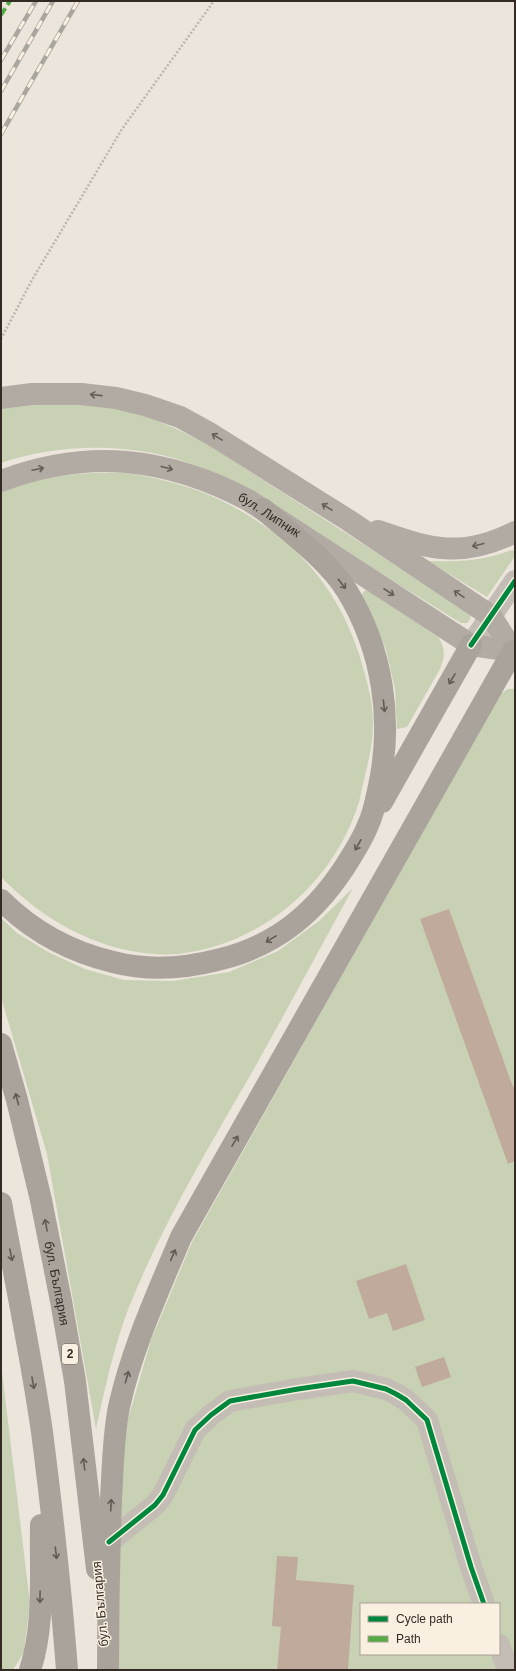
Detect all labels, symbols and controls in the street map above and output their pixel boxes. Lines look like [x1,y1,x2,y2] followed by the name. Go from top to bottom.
[90,391,103,399] one-way arrow
[212,433,223,442] one-way arrow
[31,465,44,473] one-way arrow
[160,465,173,472] one-way arrow
[236,489,304,540] street label: бул. Липник
[322,503,333,511] one-way arrow
[472,542,485,550] one-way arrow
[337,579,346,590] one-way arrow
[384,587,395,596] one-way arrow
[454,590,465,598] one-way arrow
[447,673,455,685] one-way arrow
[381,699,388,712] one-way arrow
[353,839,361,851] one-way arrow
[266,935,277,943] one-way arrow
[13,1092,20,1105] one-way arrow
[232,1135,240,1147] one-way arrow
[42,1219,50,1232] one-way arrow
[42,1240,73,1327] street label: бул. България
[7,1248,15,1261] one-way arrow
[170,1250,178,1262] one-way arrow
[62,1344,78,1364] road number: 2
[124,1370,131,1383] one-way arrow
[29,1376,37,1389] one-way arrow
[81,1458,88,1471] one-way arrow
[107,1499,115,1512] one-way arrow
[52,1546,60,1559] one-way arrow
[89,1561,111,1647] street label: бул. България
[36,1590,44,1603] one-way arrow
[360,1603,500,1655] legend
[396,1612,453,1626] text: Cycle path
[396,1632,421,1646] text: Path

